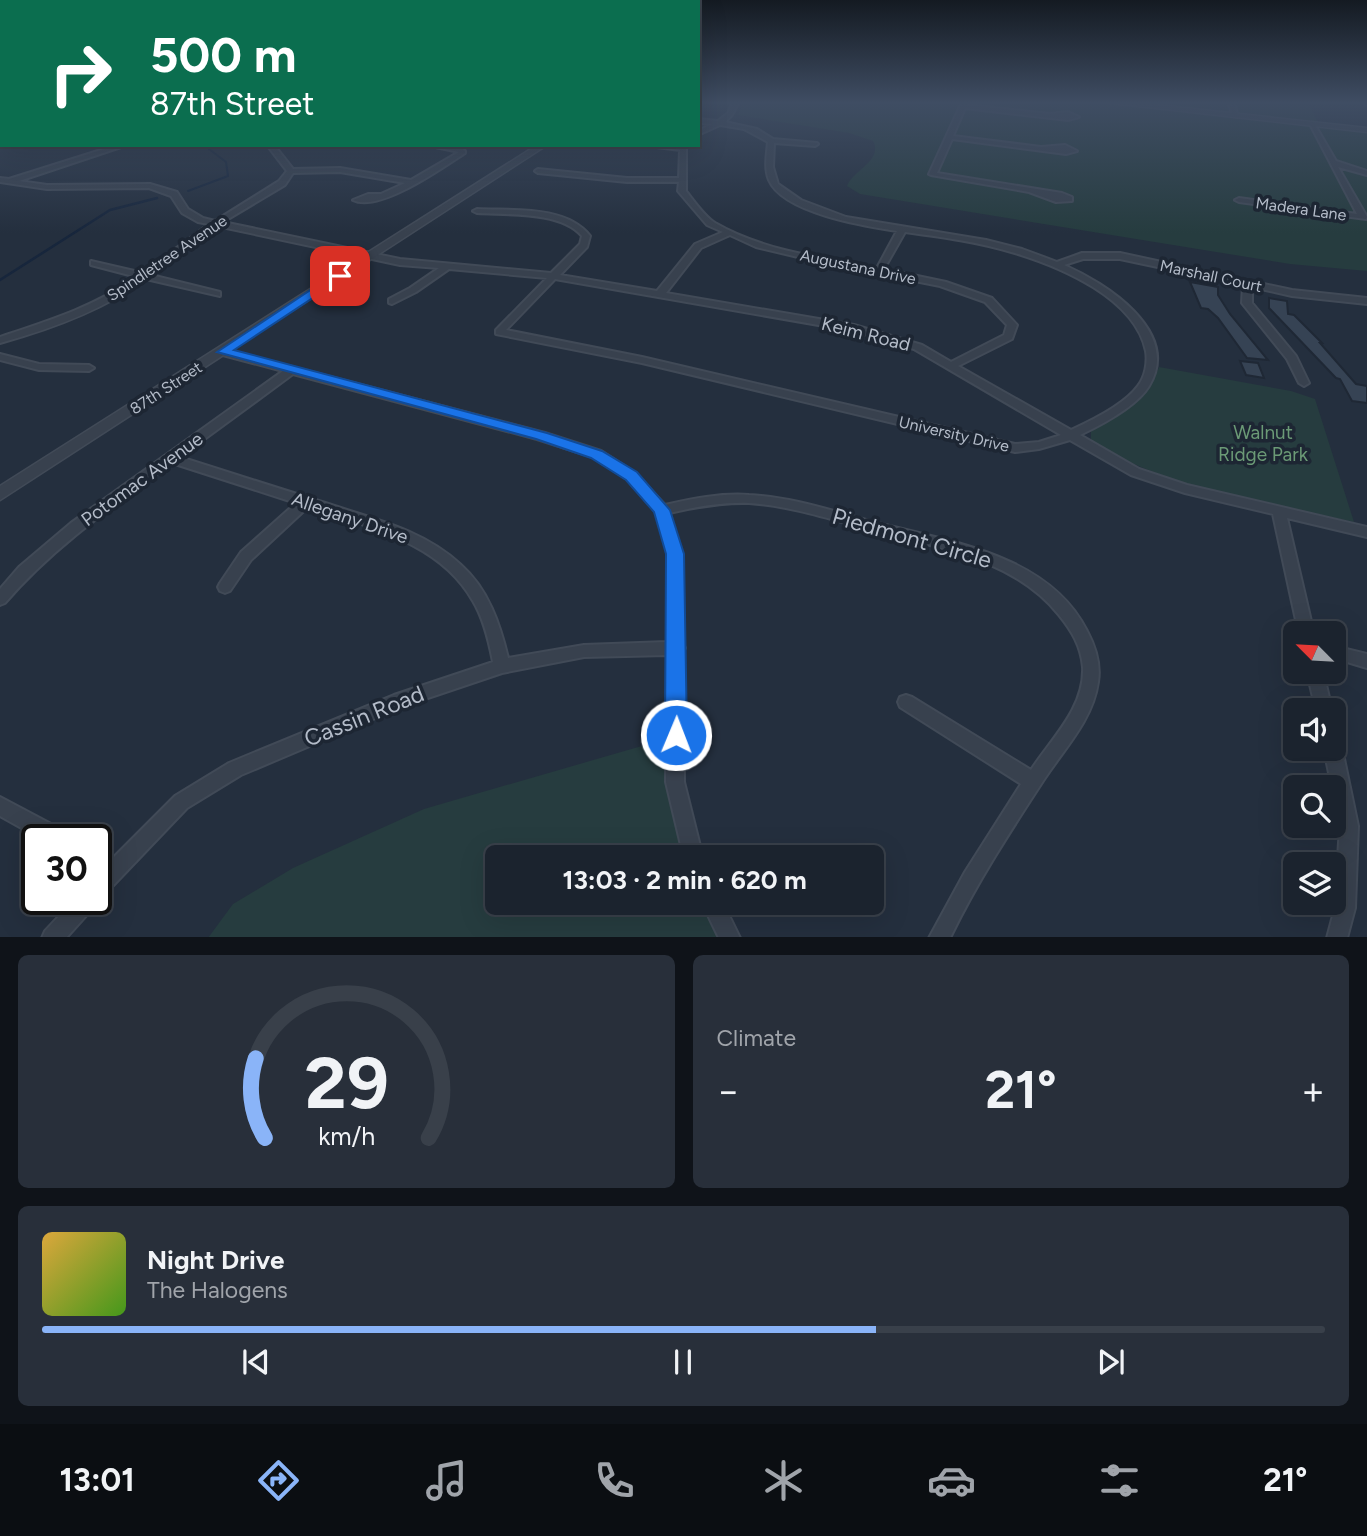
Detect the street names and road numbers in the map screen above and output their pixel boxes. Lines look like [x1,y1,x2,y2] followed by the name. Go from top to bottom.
[1254,193,1348,225] street label: Madera Lane
[103,211,231,305] street label: Spindletree Avenue
[798,245,918,289] street label: Augustana Drive
[1158,256,1264,296] street label: Marshall Court
[819,312,913,356] street label: Keim Road
[126,358,206,418] street label: 87th Street
[897,412,1011,456] street label: University Drive
[77,427,207,531] street label: Potomac Avenue
[289,487,411,549] street label: Allegany Drive
[829,502,995,574] street label: Piedmont Circle
[300,679,428,753] street label: Cassin Road

